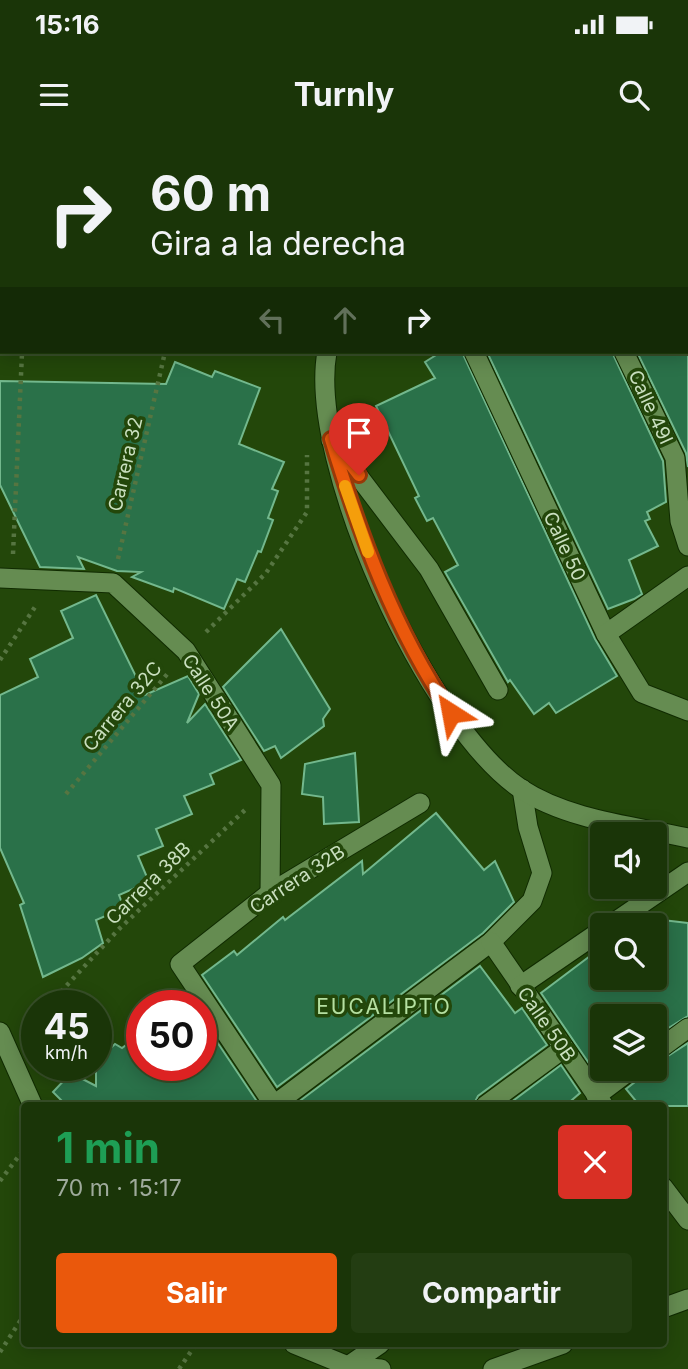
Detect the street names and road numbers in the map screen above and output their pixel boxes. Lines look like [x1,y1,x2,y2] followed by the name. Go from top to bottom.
[623,366,678,448] street label: Calle 49I
[103,415,148,514] street label: Carrera 32
[539,508,591,584] street label: Calle 50
[177,650,244,735] street label: Calle 50A
[78,657,167,756] street label: Carrera 32C
[101,837,196,929] street label: Carrera 38B
[245,840,349,919] street label: Carrera 32B
[512,982,581,1066] street label: Calle 50B

